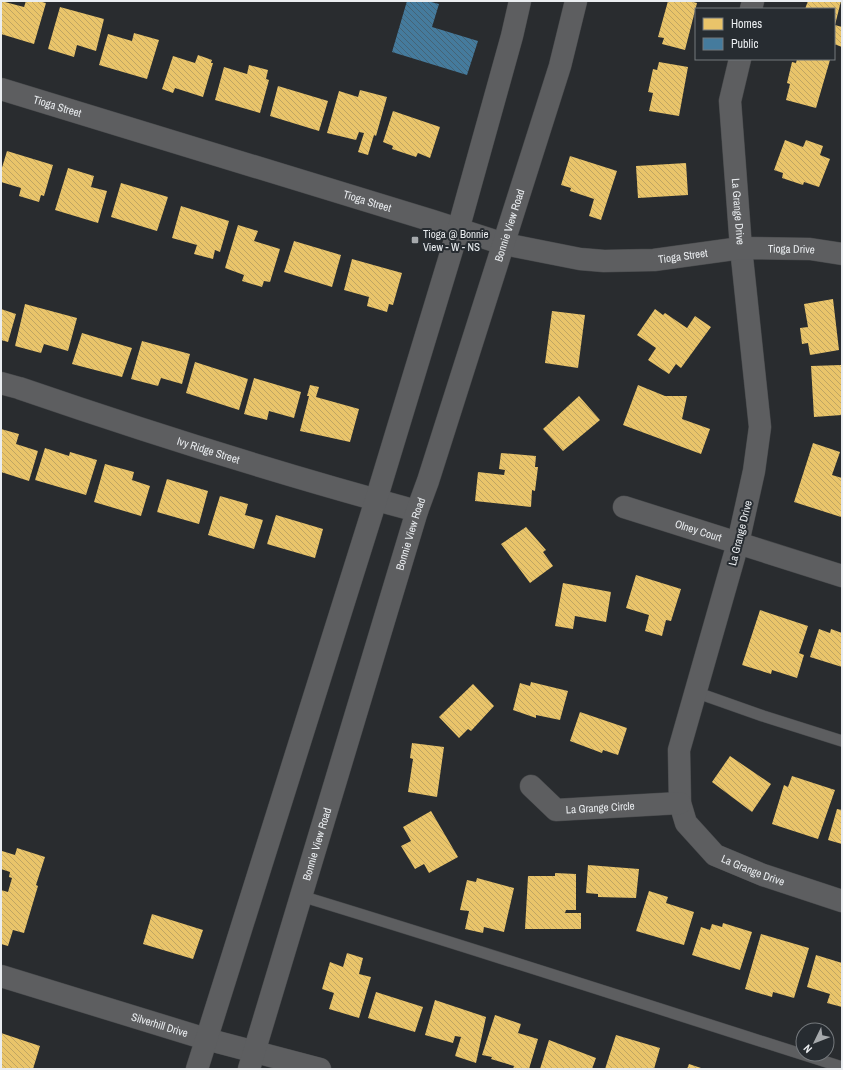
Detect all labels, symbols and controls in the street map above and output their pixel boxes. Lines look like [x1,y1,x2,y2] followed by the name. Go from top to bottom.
[695,8,835,60] legend
[731,16,762,32] text: Homes
[731,36,758,52] text: Public
[32,92,84,120] street label: Tioga Street
[729,178,748,245] street label: La Grange Drive
[342,187,394,215] street label: Tioga Street
[491,187,527,263] street label: Bonnie View Road
[423,227,489,254] place label: Tioga @ Bonnie View - W - NS
[410,235,420,245] marker: Tioga @ Bonnie View - W - NS
[768,241,816,257] street label: Tioga Drive
[657,246,709,266] street label: Tioga Street
[175,434,242,467] street label: Ivy Ridge Street
[393,496,428,572] street label: Bonnie View Road
[725,499,755,567] street label: La Grange Drive
[673,517,724,545] street label: Olney Court
[565,799,635,816] street label: La Grange Circle
[299,806,334,882] street label: Bonnie View Road
[719,851,786,889] street label: La Grange Drive
[130,1009,190,1040] street label: Silverhill Drive
[795,1022,835,1062] north arrow
[800,1042,815,1056] text: N

